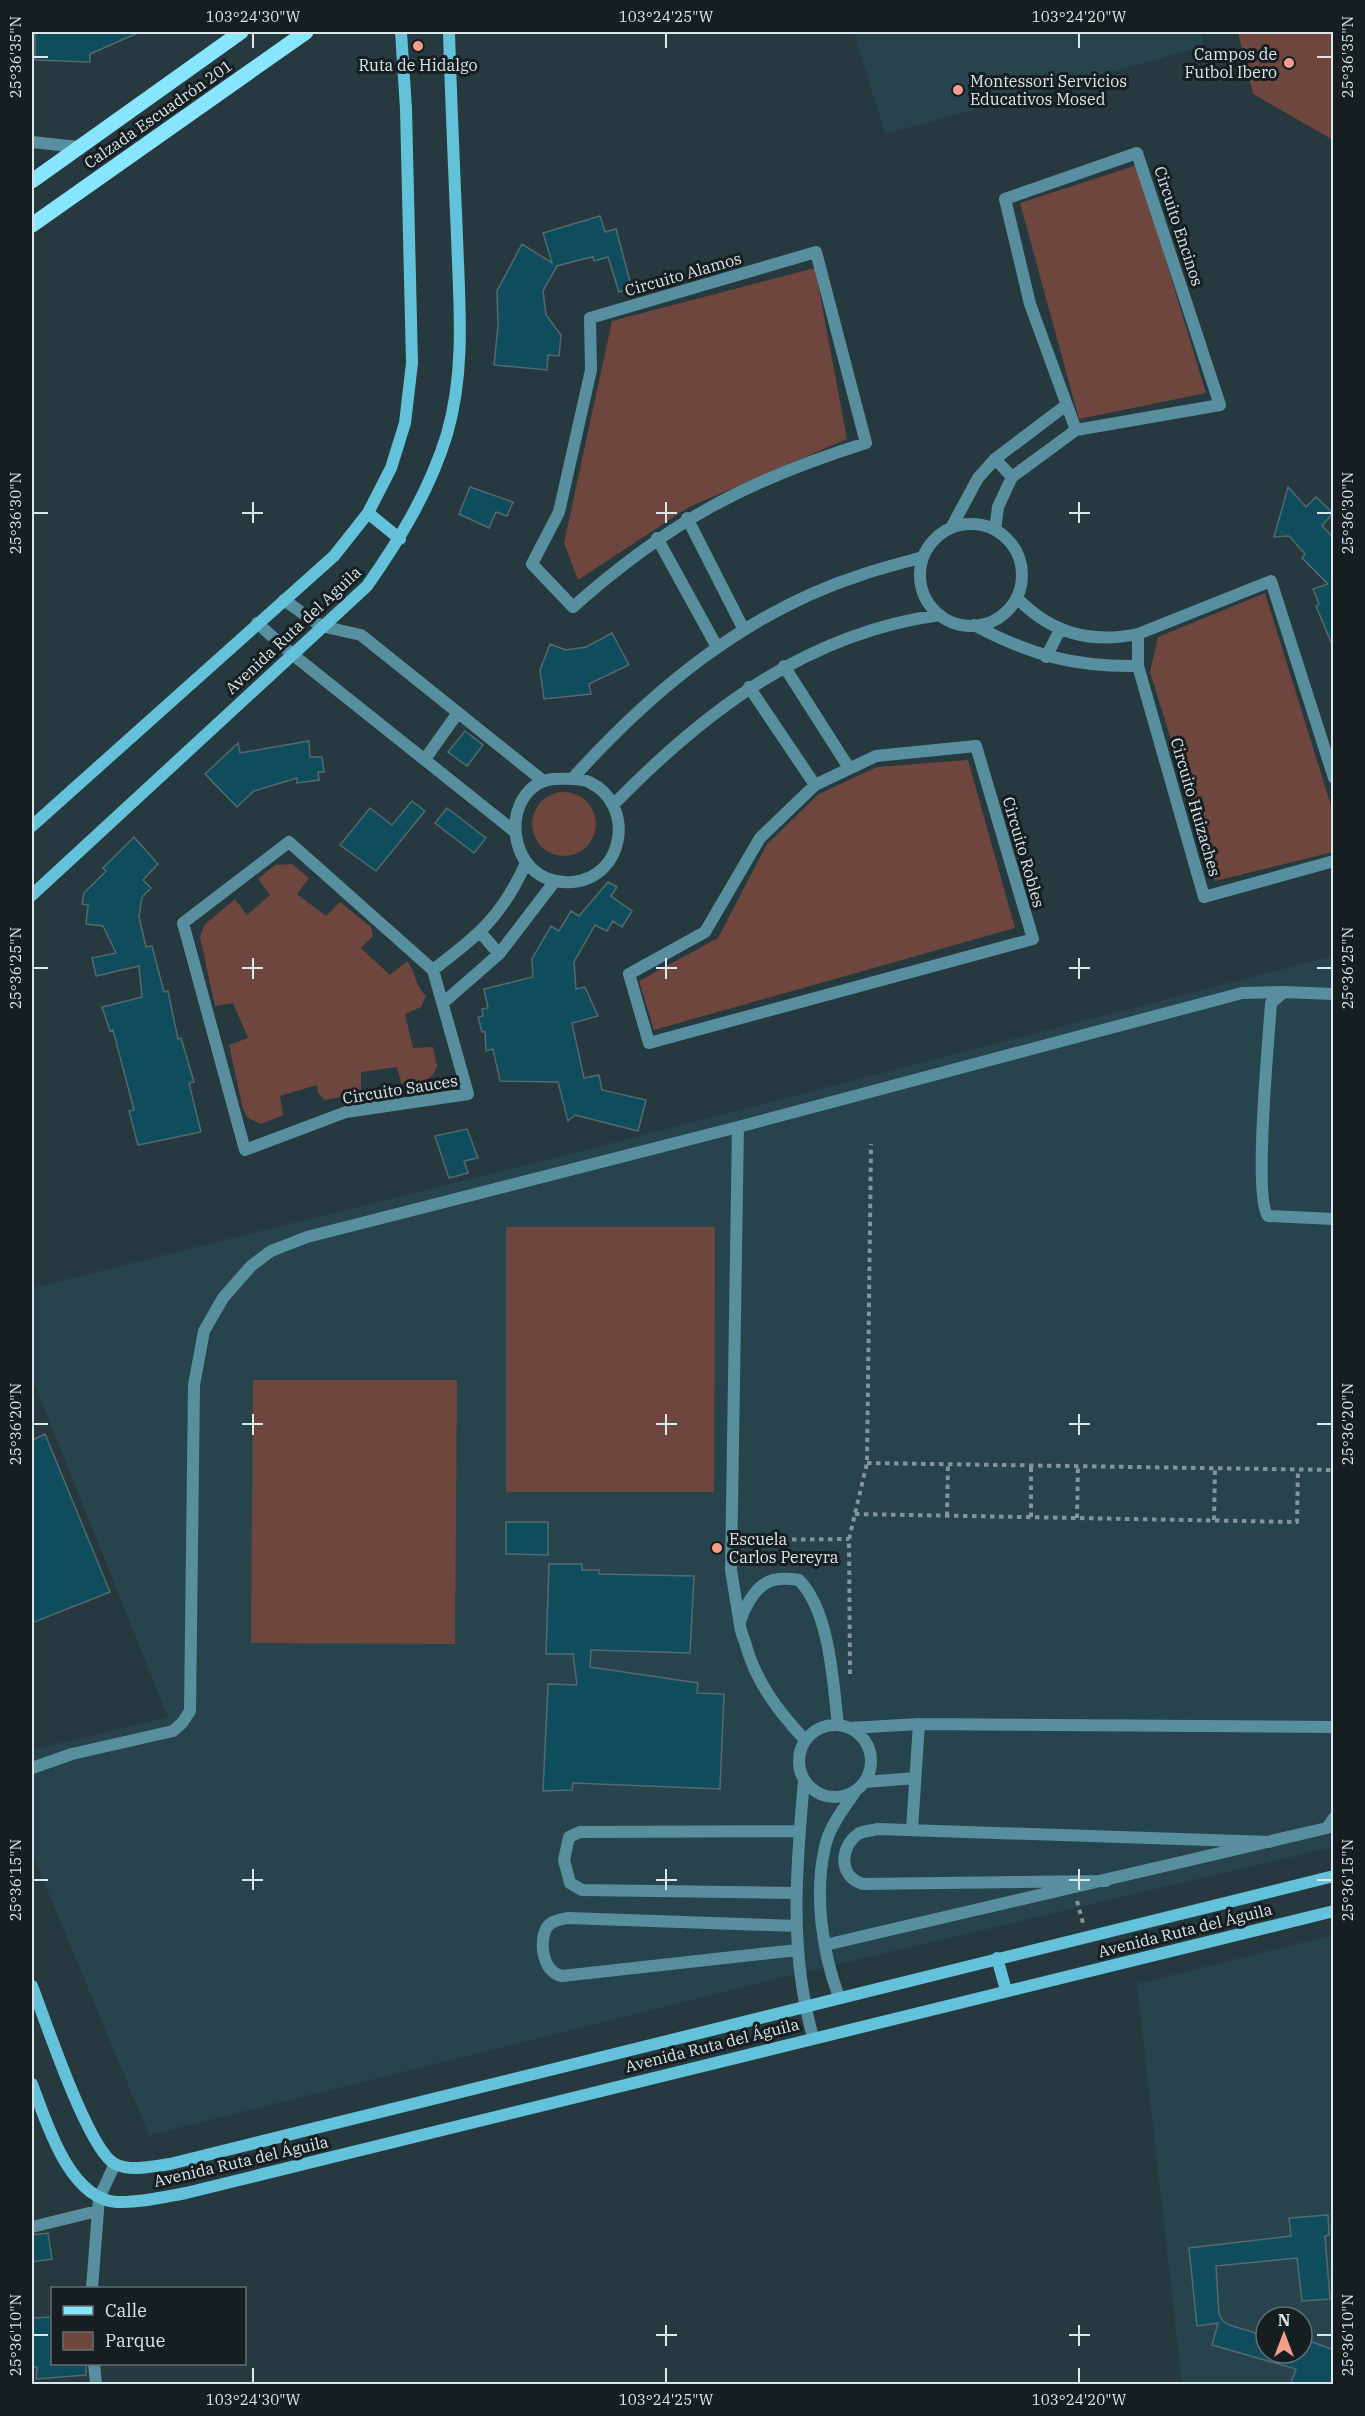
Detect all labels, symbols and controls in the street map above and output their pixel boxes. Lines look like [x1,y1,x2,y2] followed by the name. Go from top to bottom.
[206,7,301,26] text: 103°24'30"W
[619,7,714,26] text: 103°24'25"W
[1032,7,1127,26] text: 103°24'20"W
[6,16,25,98] text: 25°36'35"N
[1338,16,1357,98] text: 25°36'35"N
[411,39,425,53] marker: Ruta de Hidalgo
[1185,44,1277,82] place label: Campos de Futbol Ibero
[80,55,236,173] street label: Calzada Escuadrón 201
[358,55,478,75] place label: Ruta de Hidalgo
[1282,56,1296,70] marker: Campos de Futbol Ibero
[970,71,1127,109] place label: Montessori Servicios Educativos Mosed
[951,83,965,97] marker: Montessori Servicios Educativos Mosed
[1150,163,1208,289] street label: Circuito Encinos
[622,248,744,300] street label: Circuito Alamos
[6,472,25,554] text: 25°36'30"N
[1338,472,1357,554] text: 25°36'30"N
[221,562,365,698] street label: Avenida Ruta del Aguila
[1167,735,1225,879] street label: Circuito Huizaches
[999,794,1049,910] street label: Circuito Robles
[6,927,25,1009] text: 25°36'25"N
[1338,927,1357,1009] text: 25°36'25"N
[341,1070,459,1108] street label: Circuito Sauces
[6,1383,25,1465] text: 25°36'20"N
[1338,1383,1357,1465] text: 25°36'20"N
[729,1529,839,1567] place label: Escuela Carlos Pereyra
[710,1541,724,1555] marker: Escuela Carlos Pereyra
[6,1839,25,1921] text: 25°36'15"N
[1338,1839,1357,1921] text: 25°36'15"N
[1096,1898,1274,1961] street label: Avenida Ruta del Águila
[623,2013,801,2076] street label: Avenida Ruta del Águila
[152,2130,331,2191] street label: Avenida Ruta del Águila
[51,2287,246,2365] legend
[6,2294,25,2376] text: 25°36'10"N
[1338,2294,1357,2376] text: 25°36'10"N
[105,2299,147,2322] text: Calle
[1254,2305,1314,2365] north arrow
[1278,2310,1290,2330] text: N
[105,2329,165,2352] text: Parque
[206,2390,301,2409] text: 103°24'30"W
[619,2390,714,2409] text: 103°24'25"W
[1032,2390,1127,2409] text: 103°24'20"W

